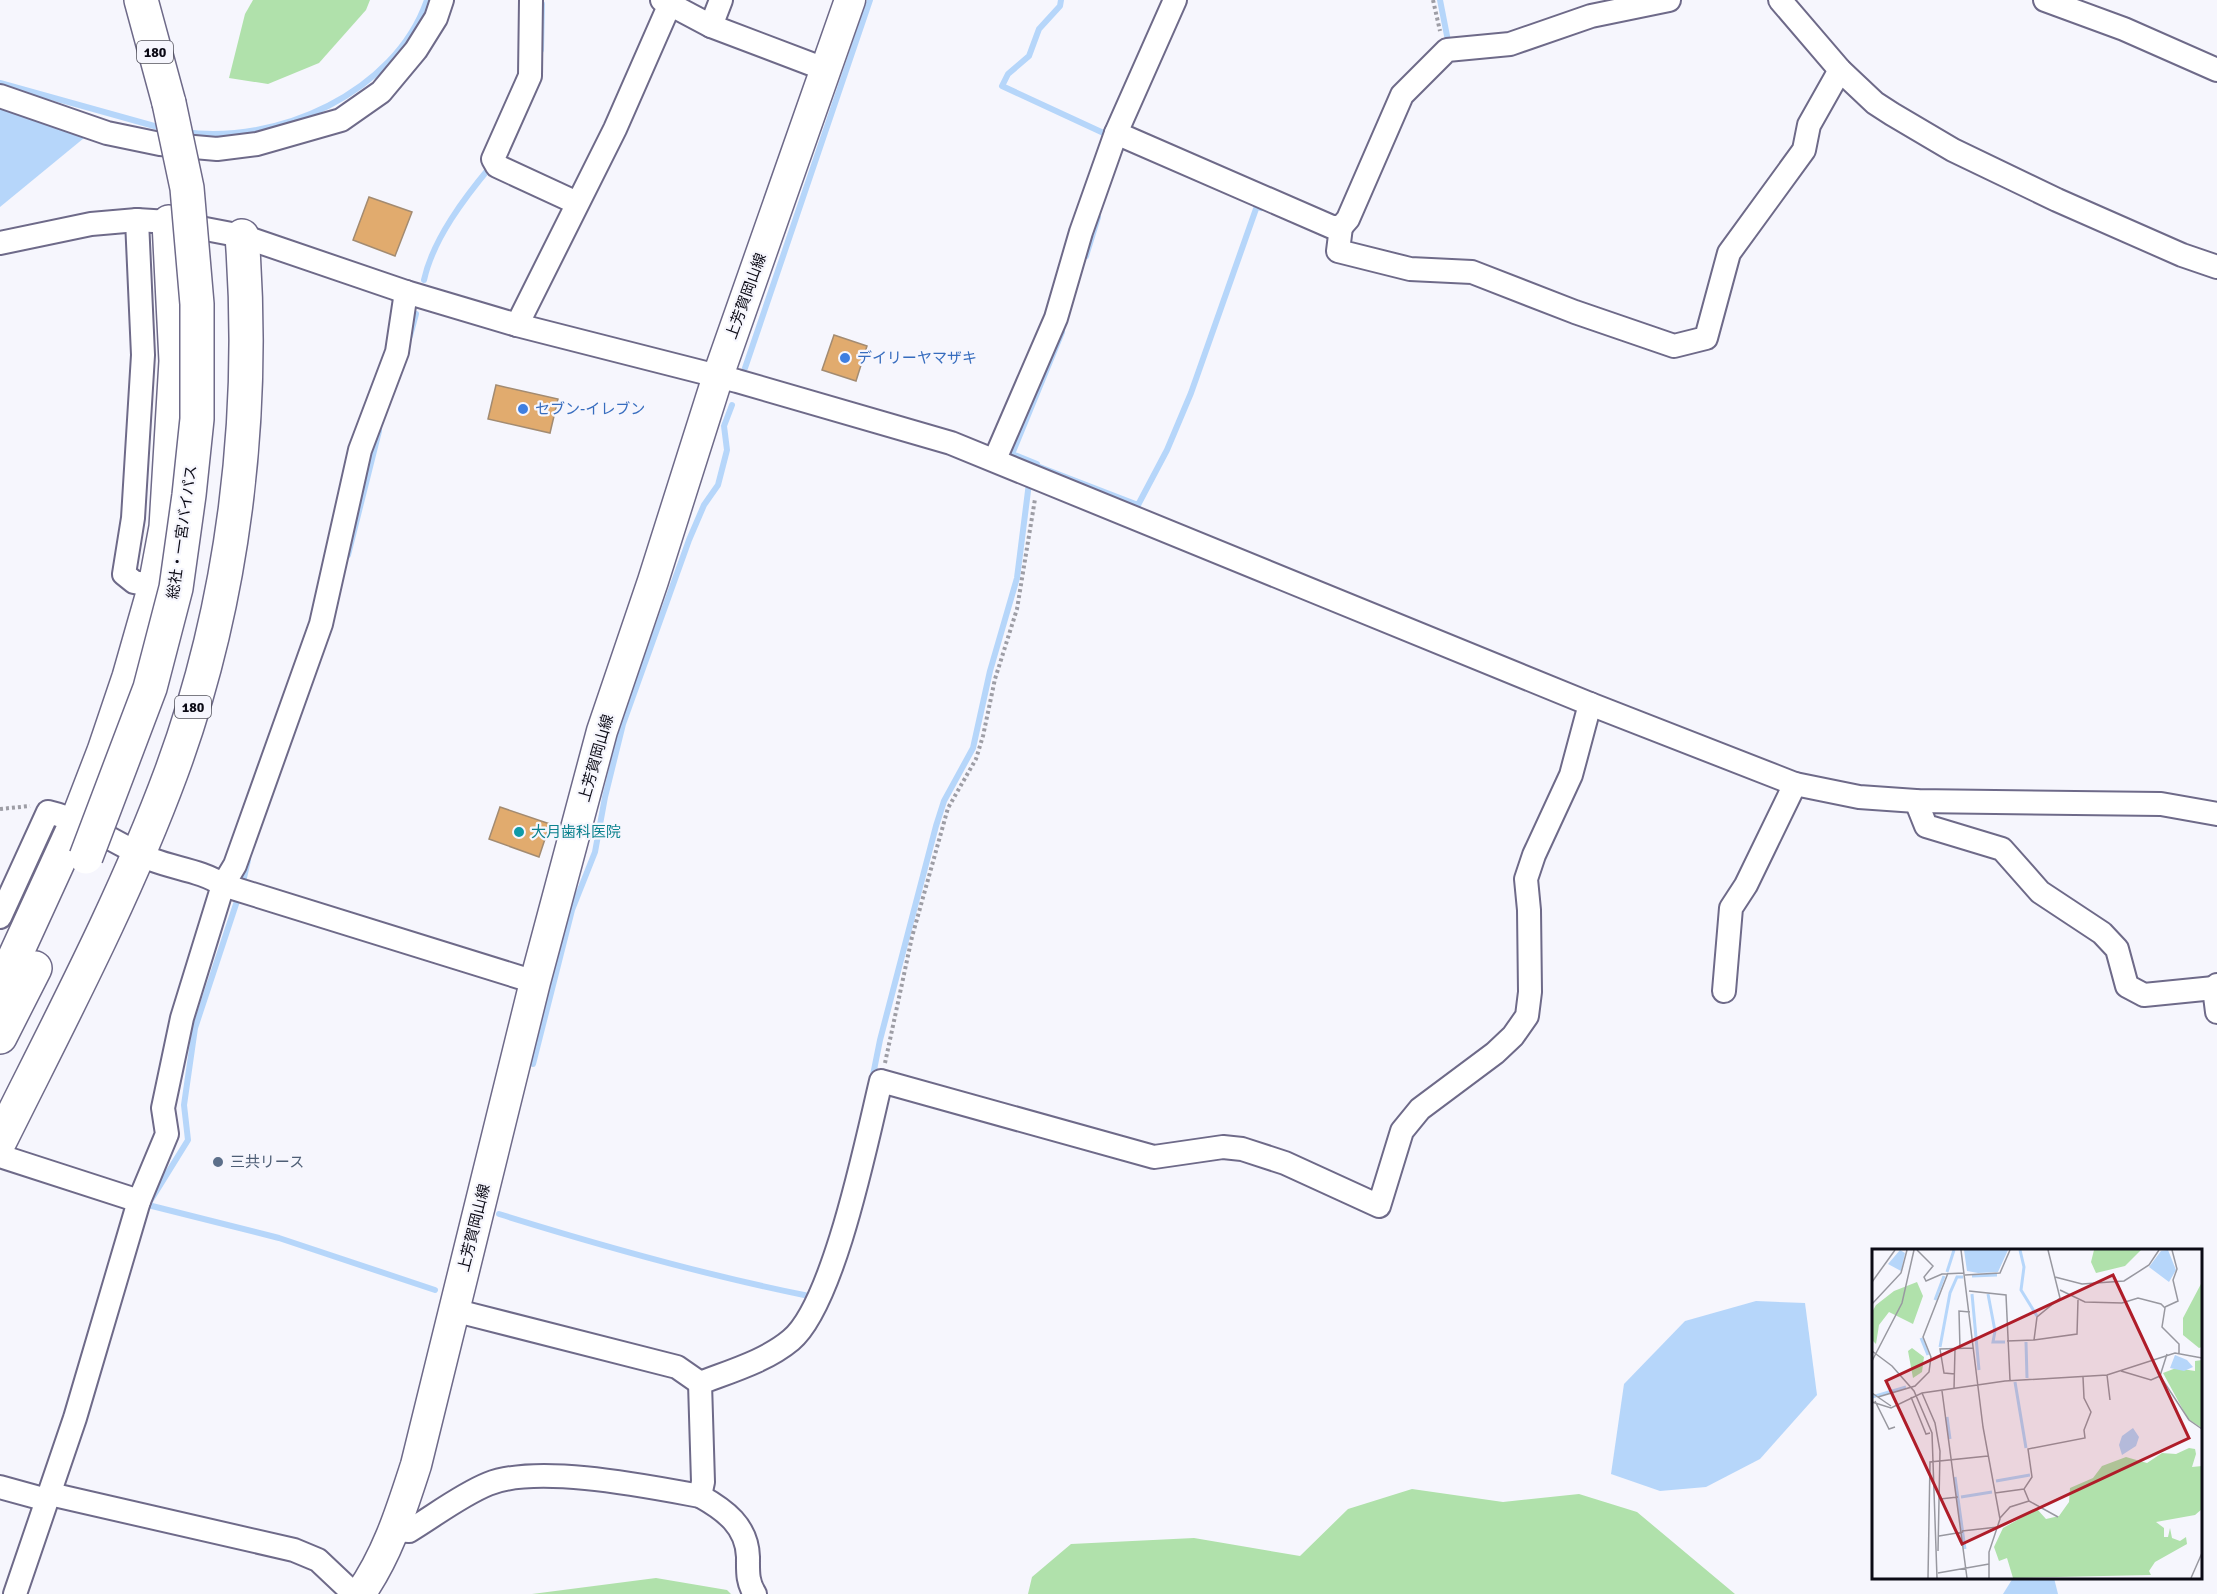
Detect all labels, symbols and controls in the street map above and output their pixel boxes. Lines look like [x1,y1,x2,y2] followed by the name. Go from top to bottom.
[137,41,173,63] road number: 180
[722,251,770,341] street label: 上芳賀岡山線
[857,349,977,367] place label: デイリーヤマザキ
[838,351,852,365] marker: デイリーヤマザキ
[535,400,645,418] place label: セブン-イレブン
[516,402,530,416] marker: セブン-イレブン
[164,464,200,600] street label: 総社・一宮バイパス
[175,696,211,718] road number: 180
[575,712,617,804] street label: 上芳賀岡山線
[531,823,621,841] place label: 大月歯科医院
[512,825,526,839] marker: 大月歯科医院
[230,1153,304,1171] place label: 三共リース
[211,1155,225,1169] marker: 三共リース
[454,1182,494,1274] street label: 上芳賀岡山線
[1872,1249,2202,1579] inset map

